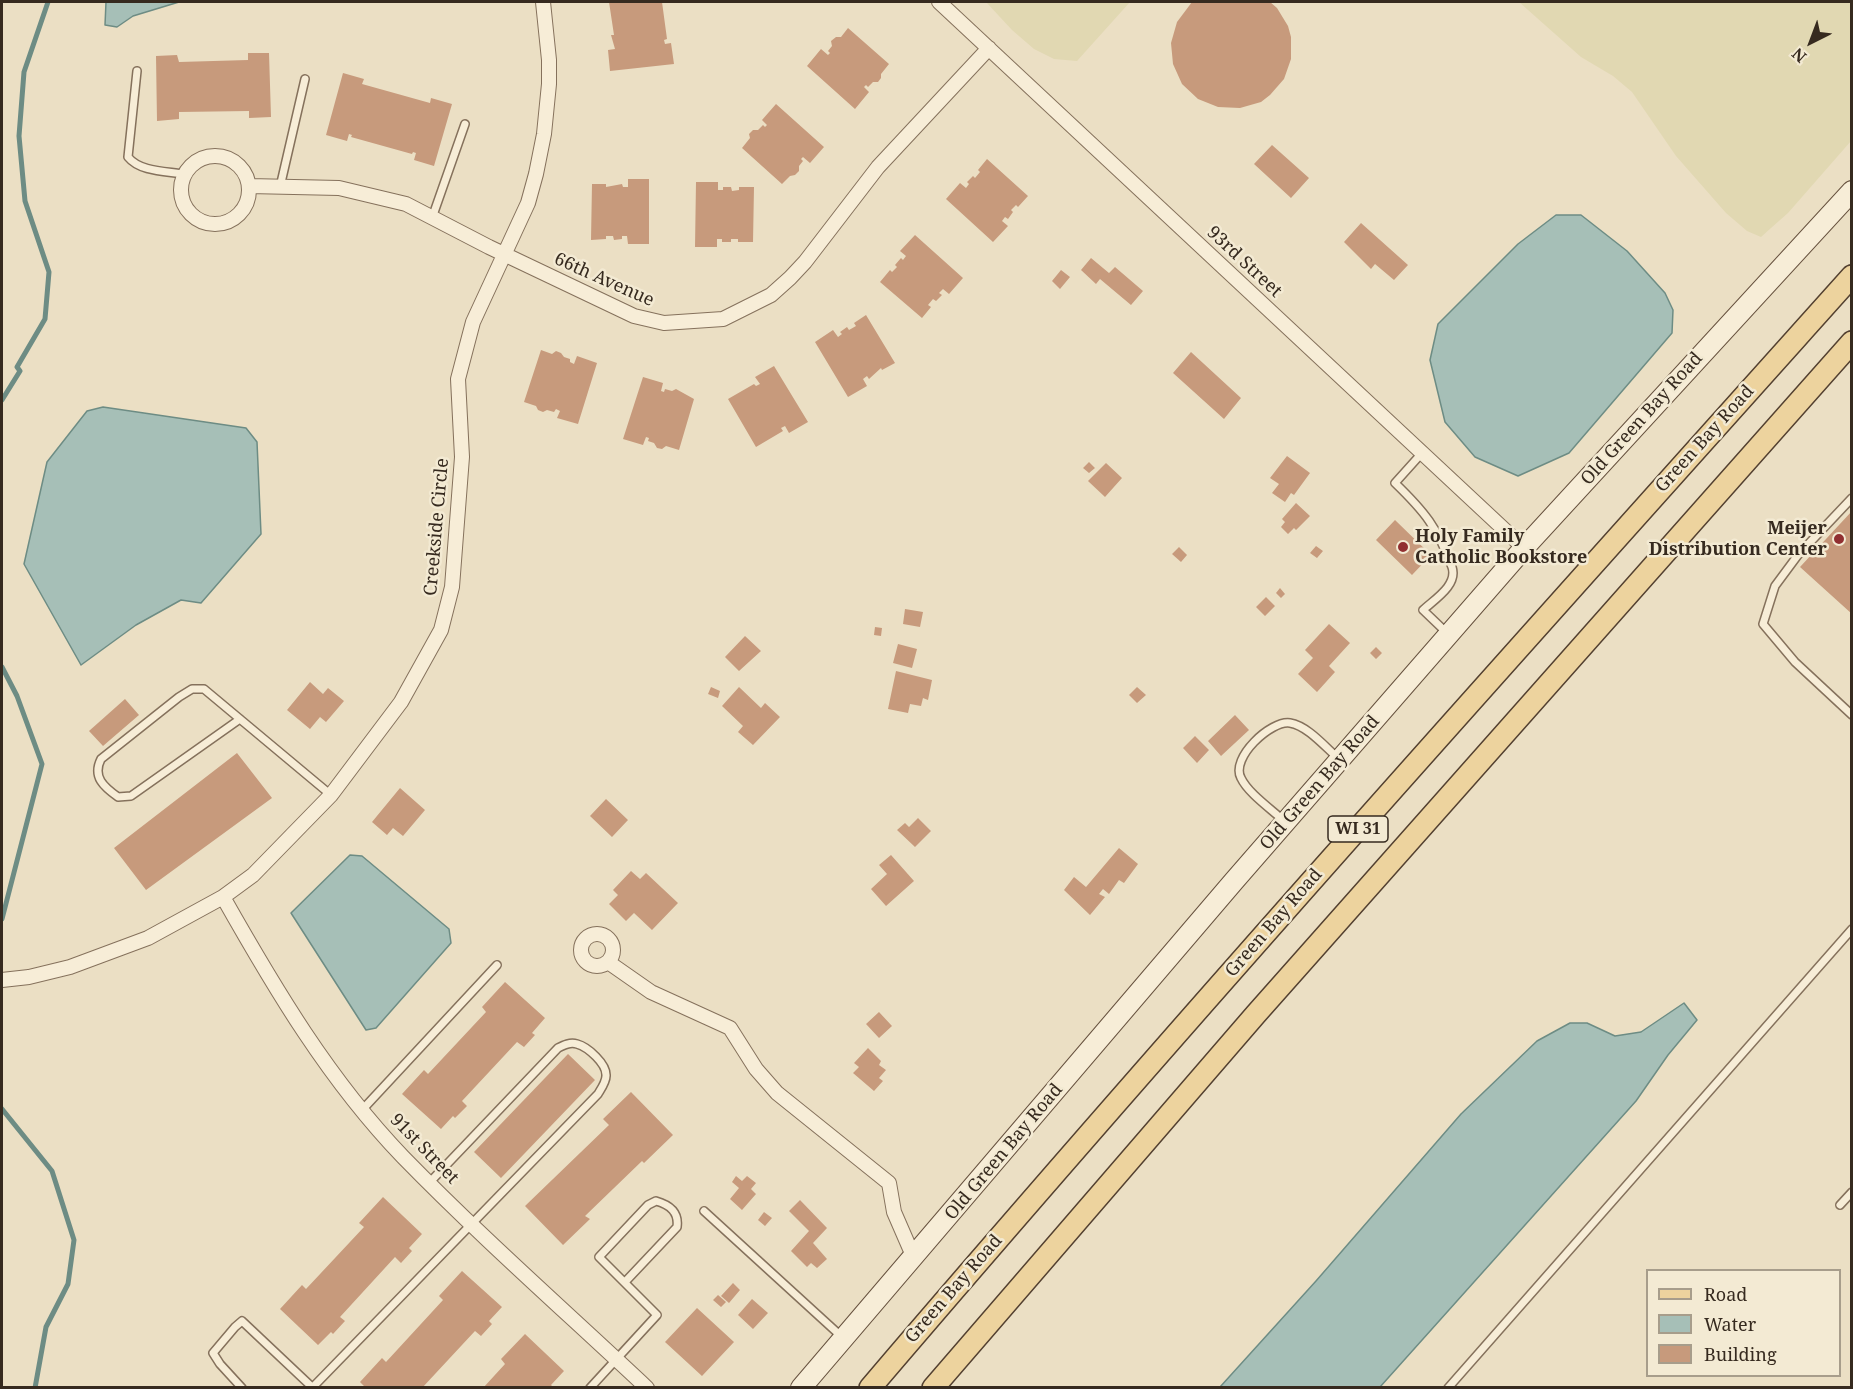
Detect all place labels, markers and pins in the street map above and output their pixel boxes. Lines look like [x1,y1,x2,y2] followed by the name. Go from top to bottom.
[1649,518,1827,560] place label: Meijer Distribution Center
[1415,526,1587,568] place label: Holy Family Catholic Bookstore
[1832,532,1846,546] marker: Meijer Distribution Center
[1396,540,1410,554] marker: Holy Family Catholic Bookstore

